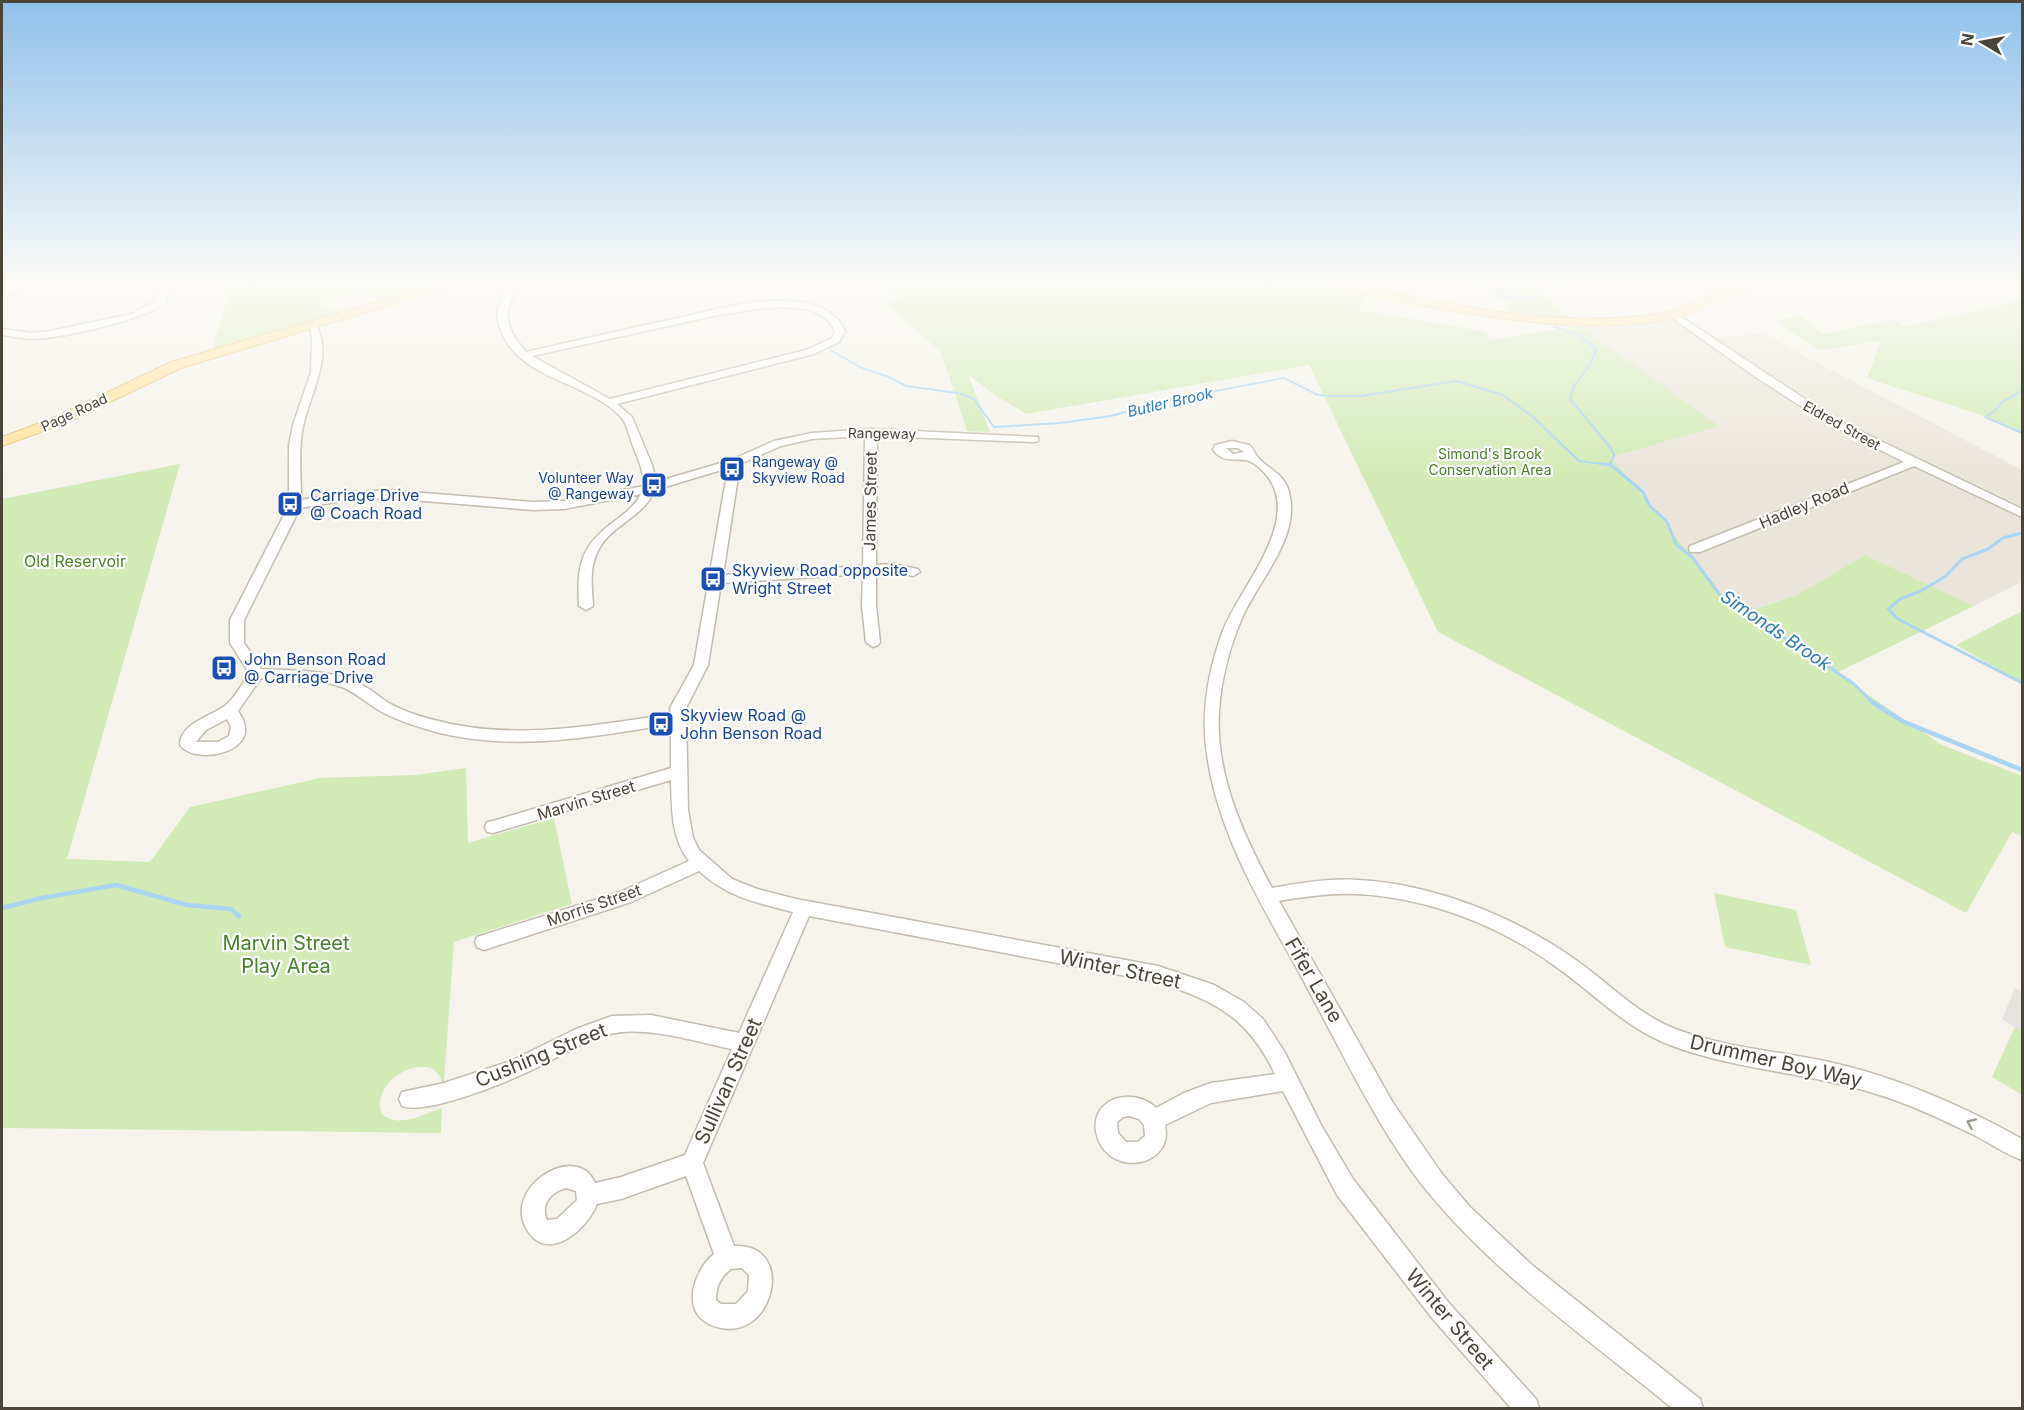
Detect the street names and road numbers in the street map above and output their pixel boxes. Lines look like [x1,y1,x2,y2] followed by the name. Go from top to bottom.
[38,389,110,435] street label: Page Road
[1800,397,1884,453] street label: Eldred Street
[848,424,917,442] street label: Rangeway
[859,451,881,551] street label: James Street
[1756,477,1852,533] street label: Hadley Road
[534,776,638,824] street label: Marvin Street
[544,880,644,930] street label: Morris Street
[1280,933,1348,1027] street label: Fifer Lane
[1057,944,1184,994] street label: Winter Street
[689,1014,767,1148] street label: Sullivan Street
[472,1018,611,1092] street label: Cushing Street
[1688,1030,1864,1092] street label: Drummer Boy Way
[1401,1264,1499,1375] street label: Winter Street

